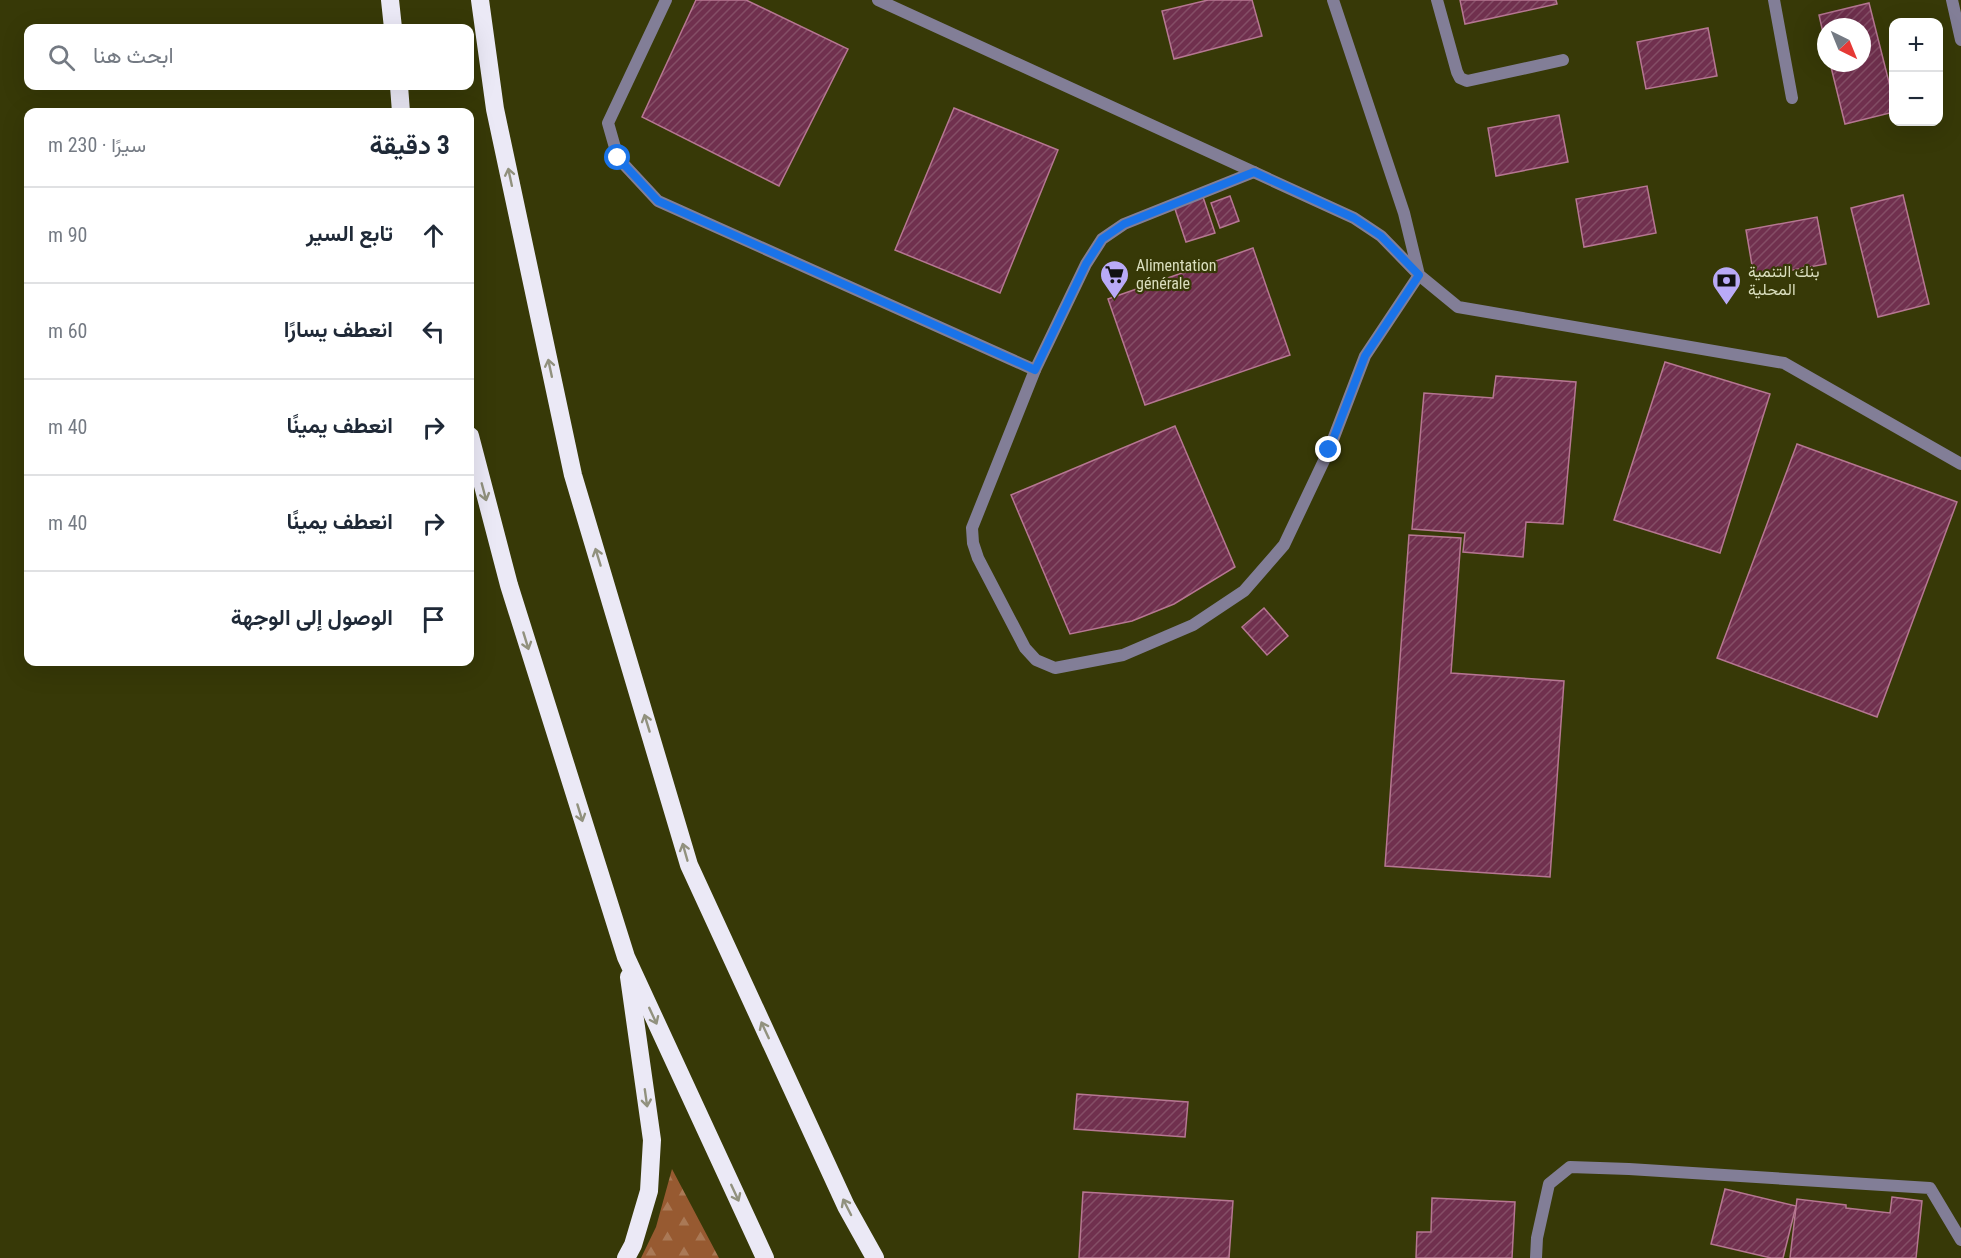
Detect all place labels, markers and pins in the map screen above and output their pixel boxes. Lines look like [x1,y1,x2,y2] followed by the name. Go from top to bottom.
[1136,256,1216,293] place label: Alimentation générale
[1099,258,1131,300] supermarket icon: Alimentation générale
[1748,262,1819,299] place label: بنك التنمية المحلية
[1711,264,1743,306] bank icon: بنك التنمية المحلية

